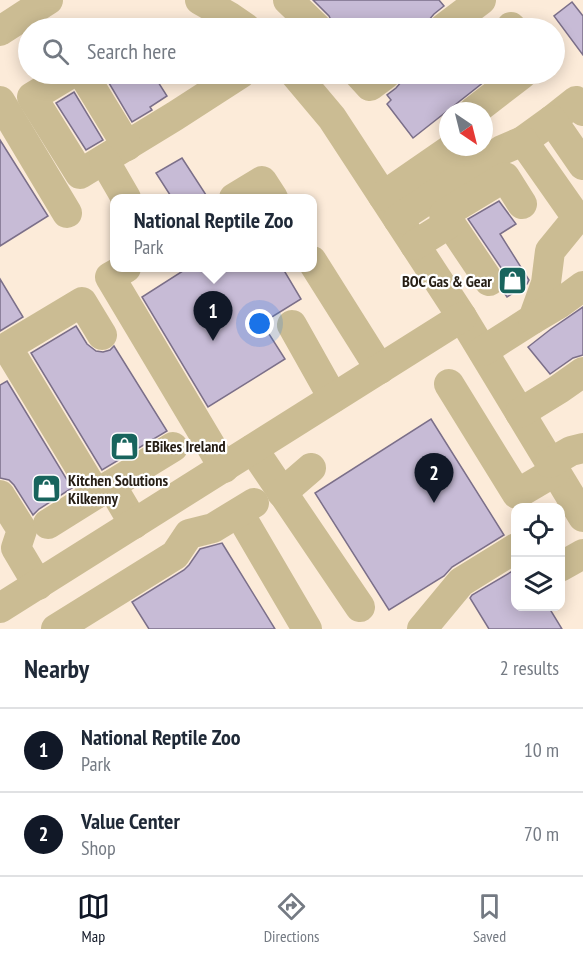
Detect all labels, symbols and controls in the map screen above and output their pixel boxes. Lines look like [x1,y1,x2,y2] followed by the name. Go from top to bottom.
[18,18,565,84] search box
[39,35,72,68] icon: search
[87,37,176,65] text: Search here
[439,102,493,156] north arrow
[110,194,317,272] popup
[134,206,293,234] text: National Reptile Zoo
[134,234,163,260] text: Park
[497,265,529,297] shop icon: BOC Gas & Gear
[402,271,492,291] place label: BOC Gas & Gear
[194,292,232,341] pin: 1
[245,309,274,338] your location
[108,430,140,462] shop icon: EBikes Ireland
[145,436,226,456] place label: EBikes Ireland
[414,454,454,503] pin: 2
[68,470,168,508] place label: Kitchen Solutions Kilkenny
[31,473,63,505] shop icon: Kitchen Solutions Kilkenny
[511,503,565,611] map controls
[511,503,565,557] button: locate
[511,557,565,611] button: layers
[24,652,89,685] text: Nearby
[500,655,559,681] text: 2 results
[81,723,241,751] text: National Reptile Zoo
[39,737,48,763] text: 1
[524,737,559,763] text: 10 m
[81,751,111,777] text: Park
[81,807,180,835] text: Value Center
[39,821,48,847] text: 2
[524,821,559,847] text: 70 m
[81,835,116,861] text: Shop
[77,890,110,946] tab: Map
[264,890,319,946] tab: Directions
[473,890,506,946] tab: Saved

